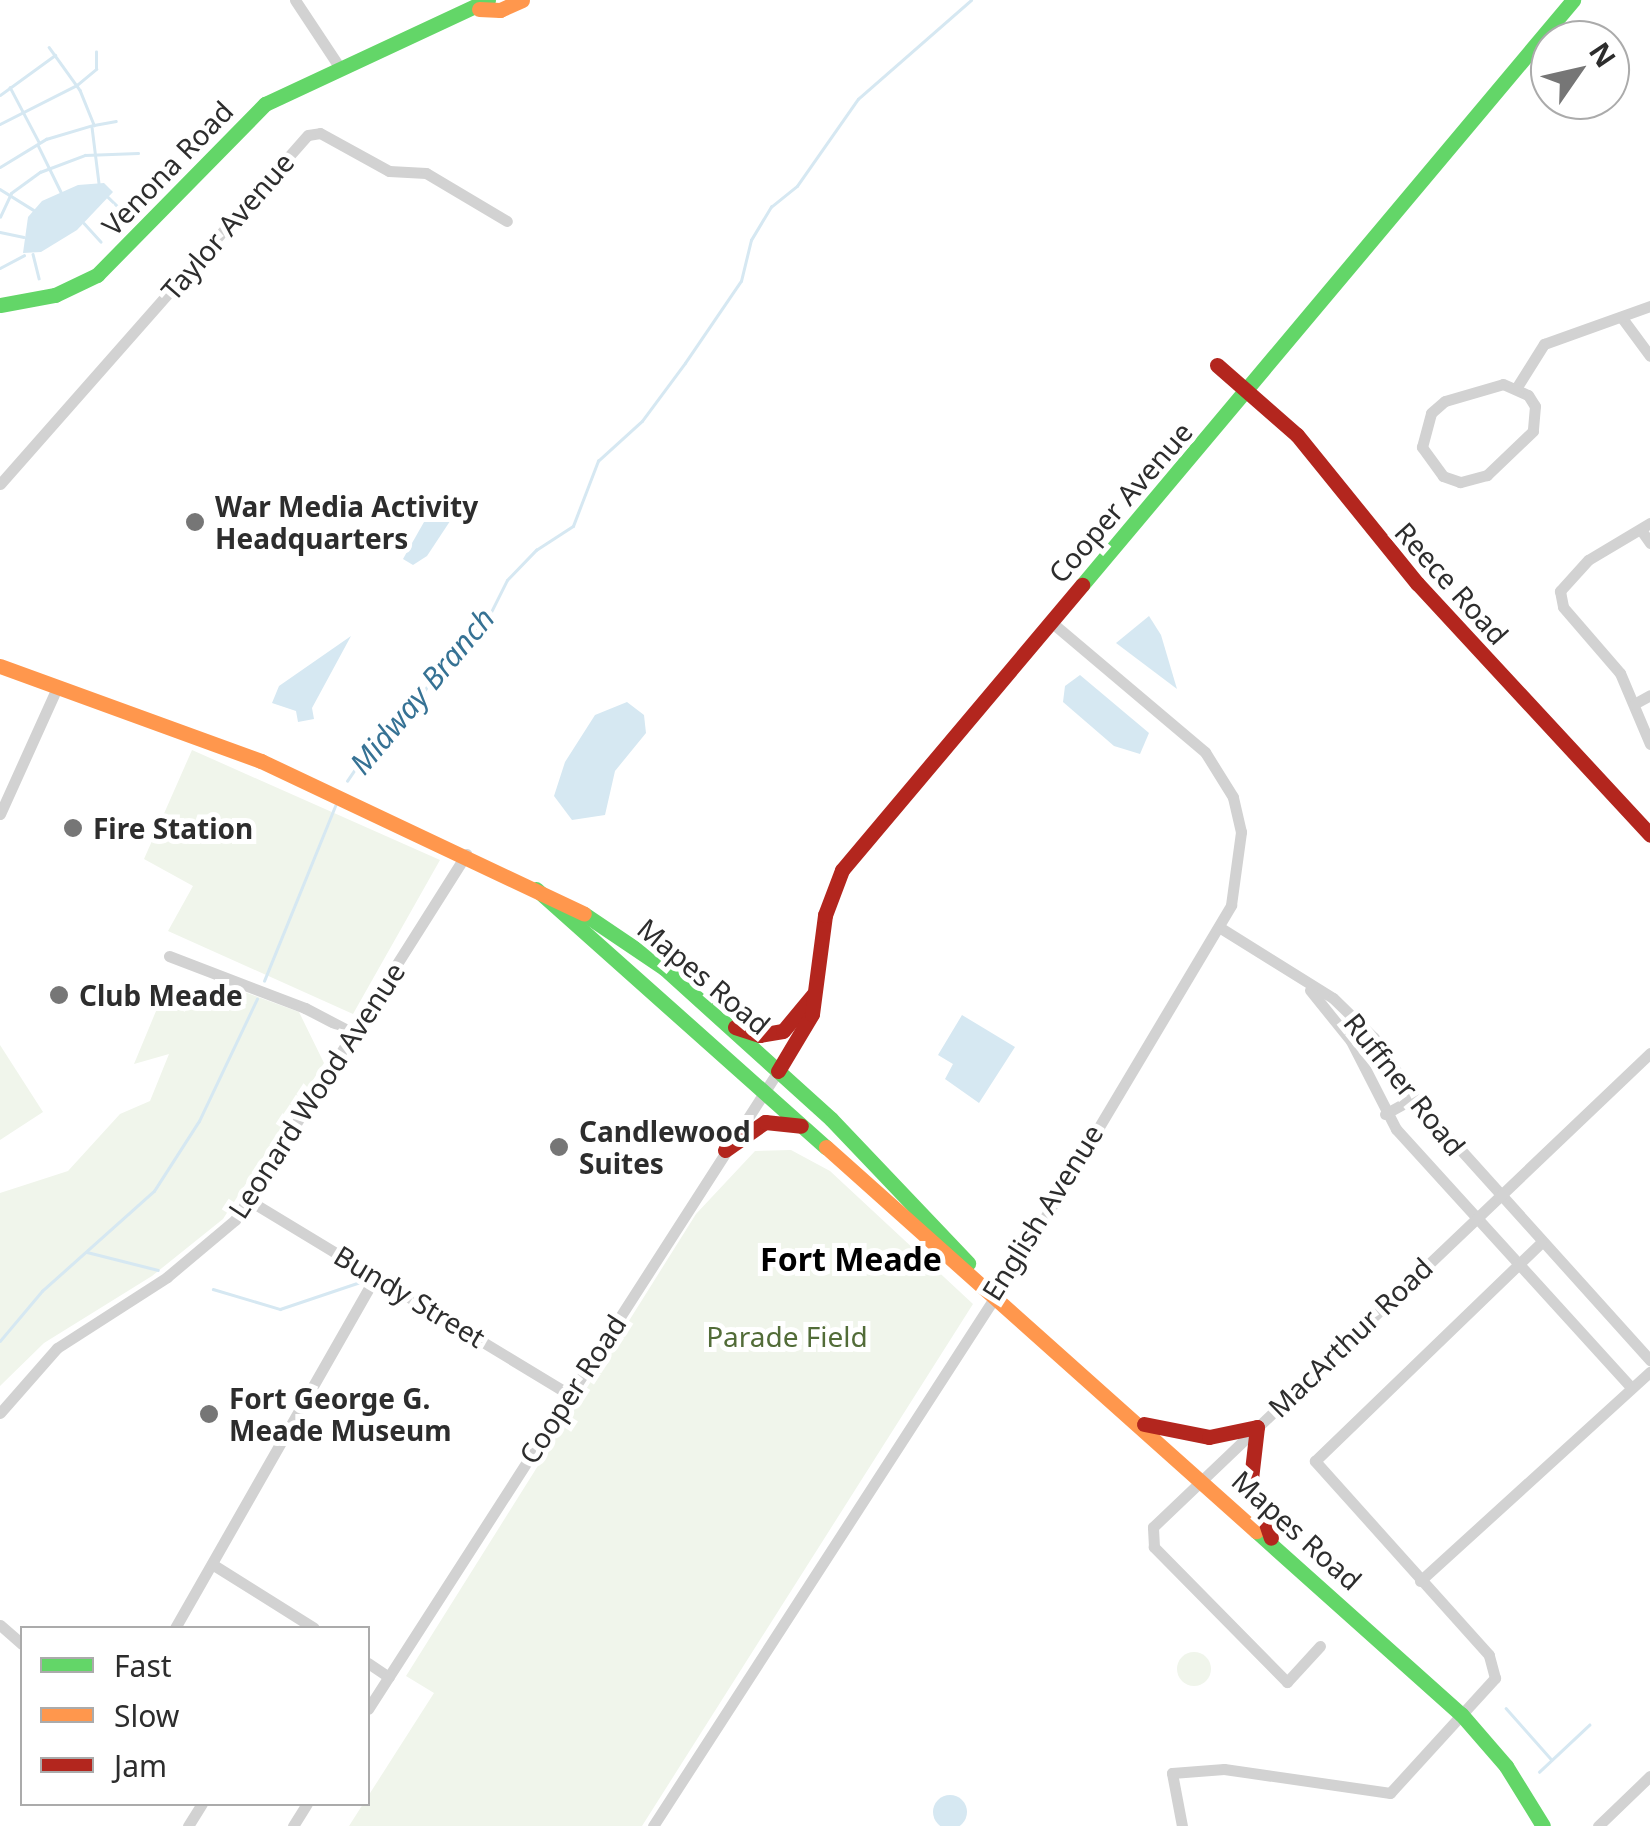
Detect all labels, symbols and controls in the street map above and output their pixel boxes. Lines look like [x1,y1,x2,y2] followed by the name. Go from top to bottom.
[1530,20,1630,120] north arrow
[1581,34,1625,74] text: N
[95,94,239,242] street label: Venona Road
[154,145,300,307] street label: Taylor Avenue
[1041,415,1199,589] street label: Cooper Avenue
[215,489,478,555] place label: War Media Activity Headquarters
[184,511,206,533] marker: War Media Activity Headquarters
[1388,515,1516,651] street label: Reece Road
[342,601,502,781] water label: Midway Branch
[93,811,253,845] place label: Fire Station
[62,817,84,839] marker: Fire Station
[631,911,777,1041] street label: Mapes Road
[221,956,411,1224] street label: Leonard Wood Avenue
[79,978,243,1012] place label: Club Meade
[48,984,70,1006] marker: Club Meade
[1337,1006,1473,1162] street label: Ruffner Road
[579,1114,751,1180] place label: Candlewood Suites
[975,1118,1109,1306] street label: English Avenue
[548,1136,570,1158] marker: Candlewood Suites
[329,1238,491,1354] street label: Bundy Street
[760,1240,942,1278] district label: Fort Meade
[1261,1250,1439,1424] street label: MacArthur Road
[511,1308,633,1470] street label: Cooper Road
[706,1319,868,1353] park label: Parade Field
[229,1381,451,1447] place label: Fort George G. Meade Museum
[198,1403,220,1425] marker: Fort George G. Meade Museum
[1226,1463,1368,1597] street label: Mapes Road
[20,1626,370,1806] legend
[114,1645,172,1686] text: Fast
[114,1695,179,1736] text: Slow
[114,1745,167,1786] text: Jam

